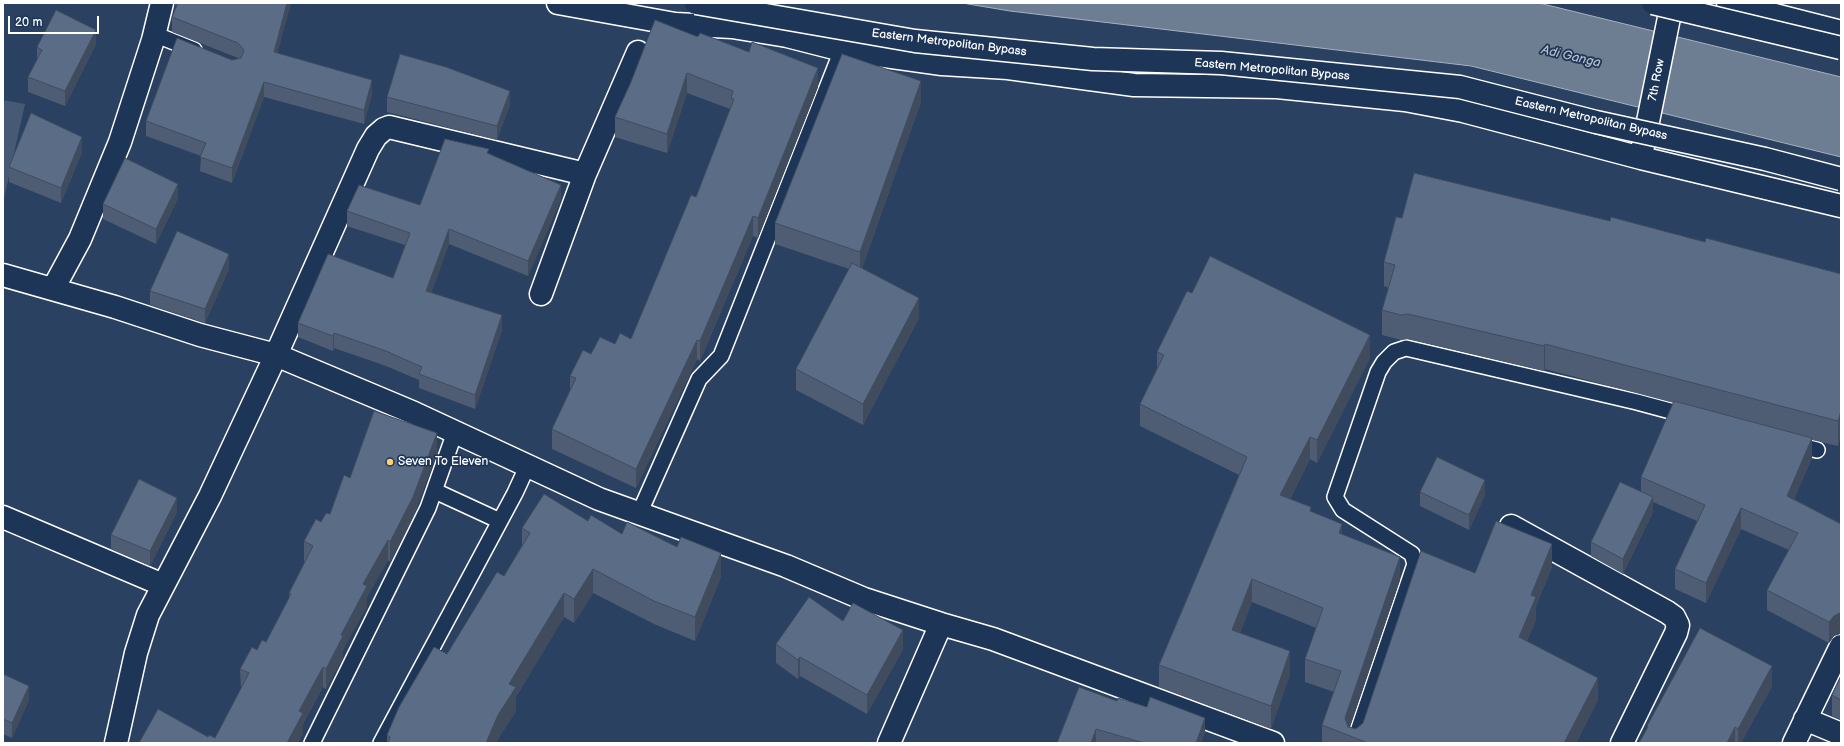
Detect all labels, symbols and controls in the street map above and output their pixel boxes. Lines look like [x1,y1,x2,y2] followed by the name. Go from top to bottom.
[10,8,101,34] scale bar
[15,15,42,30] text: 20 m
[871,26,1027,60] street label: Eastern Metropolitan Bypass
[1540,43,1602,71] water label: Adi Ganga
[1194,56,1350,84] street label: Eastern Metropolitan Bypass
[1646,58,1668,102] street label: 7th Row
[1513,94,1669,144] street label: Eastern Metropolitan Bypass
[398,455,488,469] place label: Seven To Eleven
[385,457,395,467] marker: Seven To Eleven

